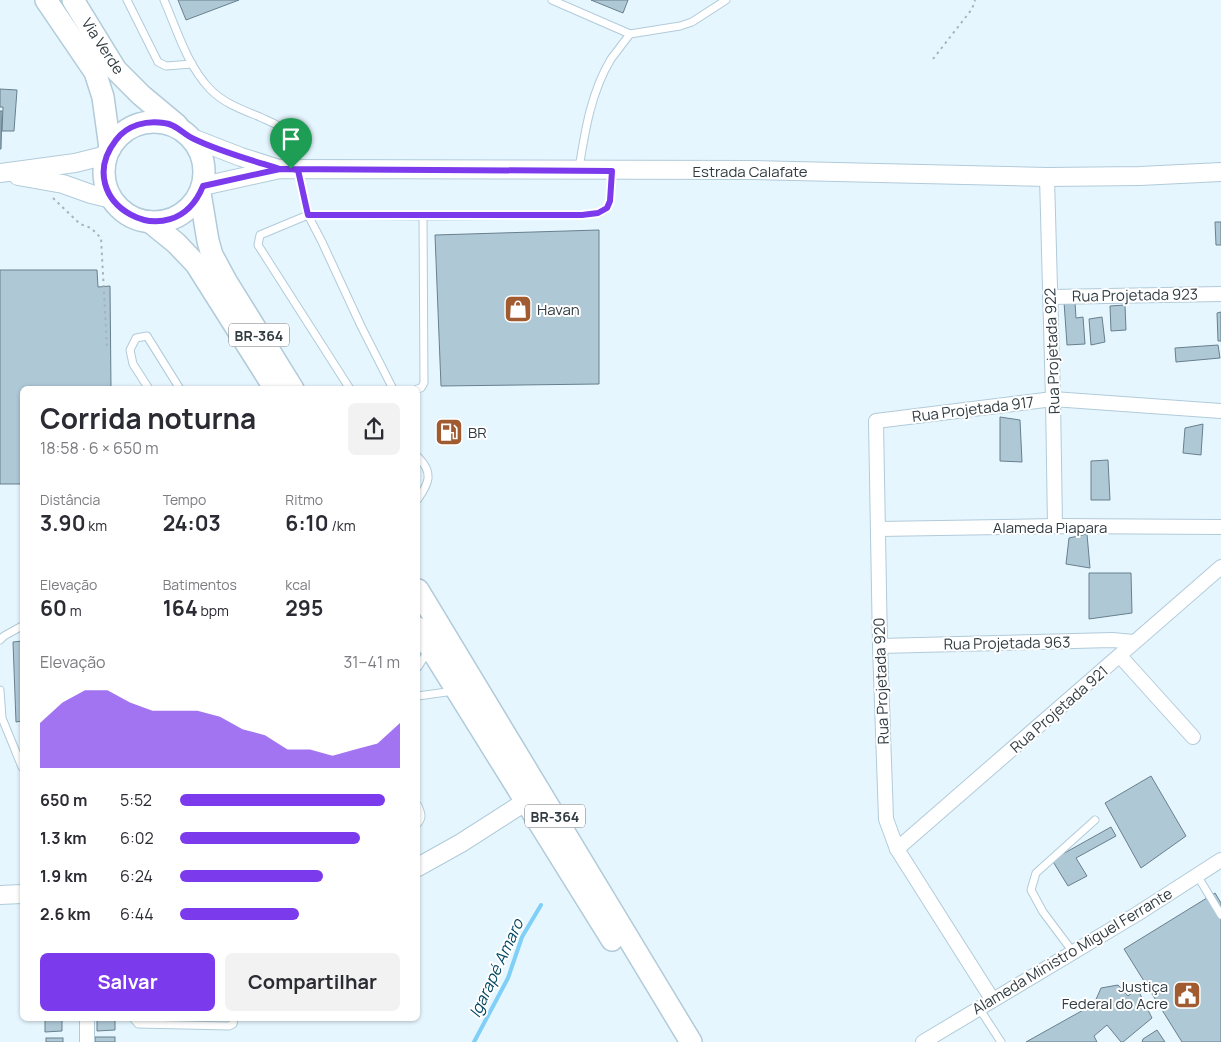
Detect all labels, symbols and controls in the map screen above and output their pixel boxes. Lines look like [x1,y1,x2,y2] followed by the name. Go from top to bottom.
[77,14,129,79] street label: Via Verde
[270,118,312,169] pin
[277,125,305,153] icon: arrive
[693,161,808,182] street label: Estrada Calafate
[1072,283,1198,307] street label: Rua Projetada 923
[1039,287,1065,415] street label: Rua Projetada 922
[503,294,533,324] shop icon: Havan
[537,299,580,320] place label: Havan
[229,324,289,346] road number: BR-364
[911,391,1035,427] street label: Rua Projetada 917
[40,399,256,437] text: Corrida noturna
[348,403,400,455] button: share
[434,417,464,447] fuel station icon: BR
[468,422,487,443] place label: BR
[40,437,159,459] text: 18:58 · 6 × 650 m
[40,490,100,509] text: Distância
[163,490,206,509] text: Tempo
[285,490,323,509] text: Ritmo
[40,509,85,537] text: 3.90
[163,509,221,537] text: 24:03
[285,509,329,537] text: 6:10
[85,516,107,535] text: km
[329,516,356,535] text: /km
[993,517,1107,538] street label: Alameda Piapara
[40,575,97,594] text: Elevação
[163,575,237,594] text: Batimentos
[285,575,311,594] text: kcal
[40,594,67,622] text: 60
[163,594,198,622] text: 164
[285,594,323,622] text: 295
[67,601,82,620] text: m
[198,601,229,620] text: bpm
[868,617,894,745] street label: Rua Projetada 920
[943,631,1071,655] street label: Rua Projetada 963
[40,651,106,673] text: Elevação
[344,651,400,673] text: 31–41 m
[1005,661,1113,757] street label: Rua Projetada 921
[40,789,87,811] text: 650 m
[120,789,152,811] text: 5:52
[525,804,585,828] road number: BR-364
[40,827,87,849] text: 1.3 km
[120,827,154,849] text: 6:02
[40,865,87,887] text: 1.9 km
[120,865,153,887] text: 6:24
[968,883,1176,1019] street label: Alameda Ministro Miguel Ferrante
[40,903,91,925] text: 2.6 km
[120,903,154,925] text: 6:44
[464,914,529,1021] water label: Igarapé Amaro
[40,953,215,1011] button: Salvar
[225,953,400,1011] button: Compartilhar
[1062,976,1168,1014] place label: Justiça Federal do Acre
[1172,980,1202,1010] public building icon: Justiça Federal do Acre

